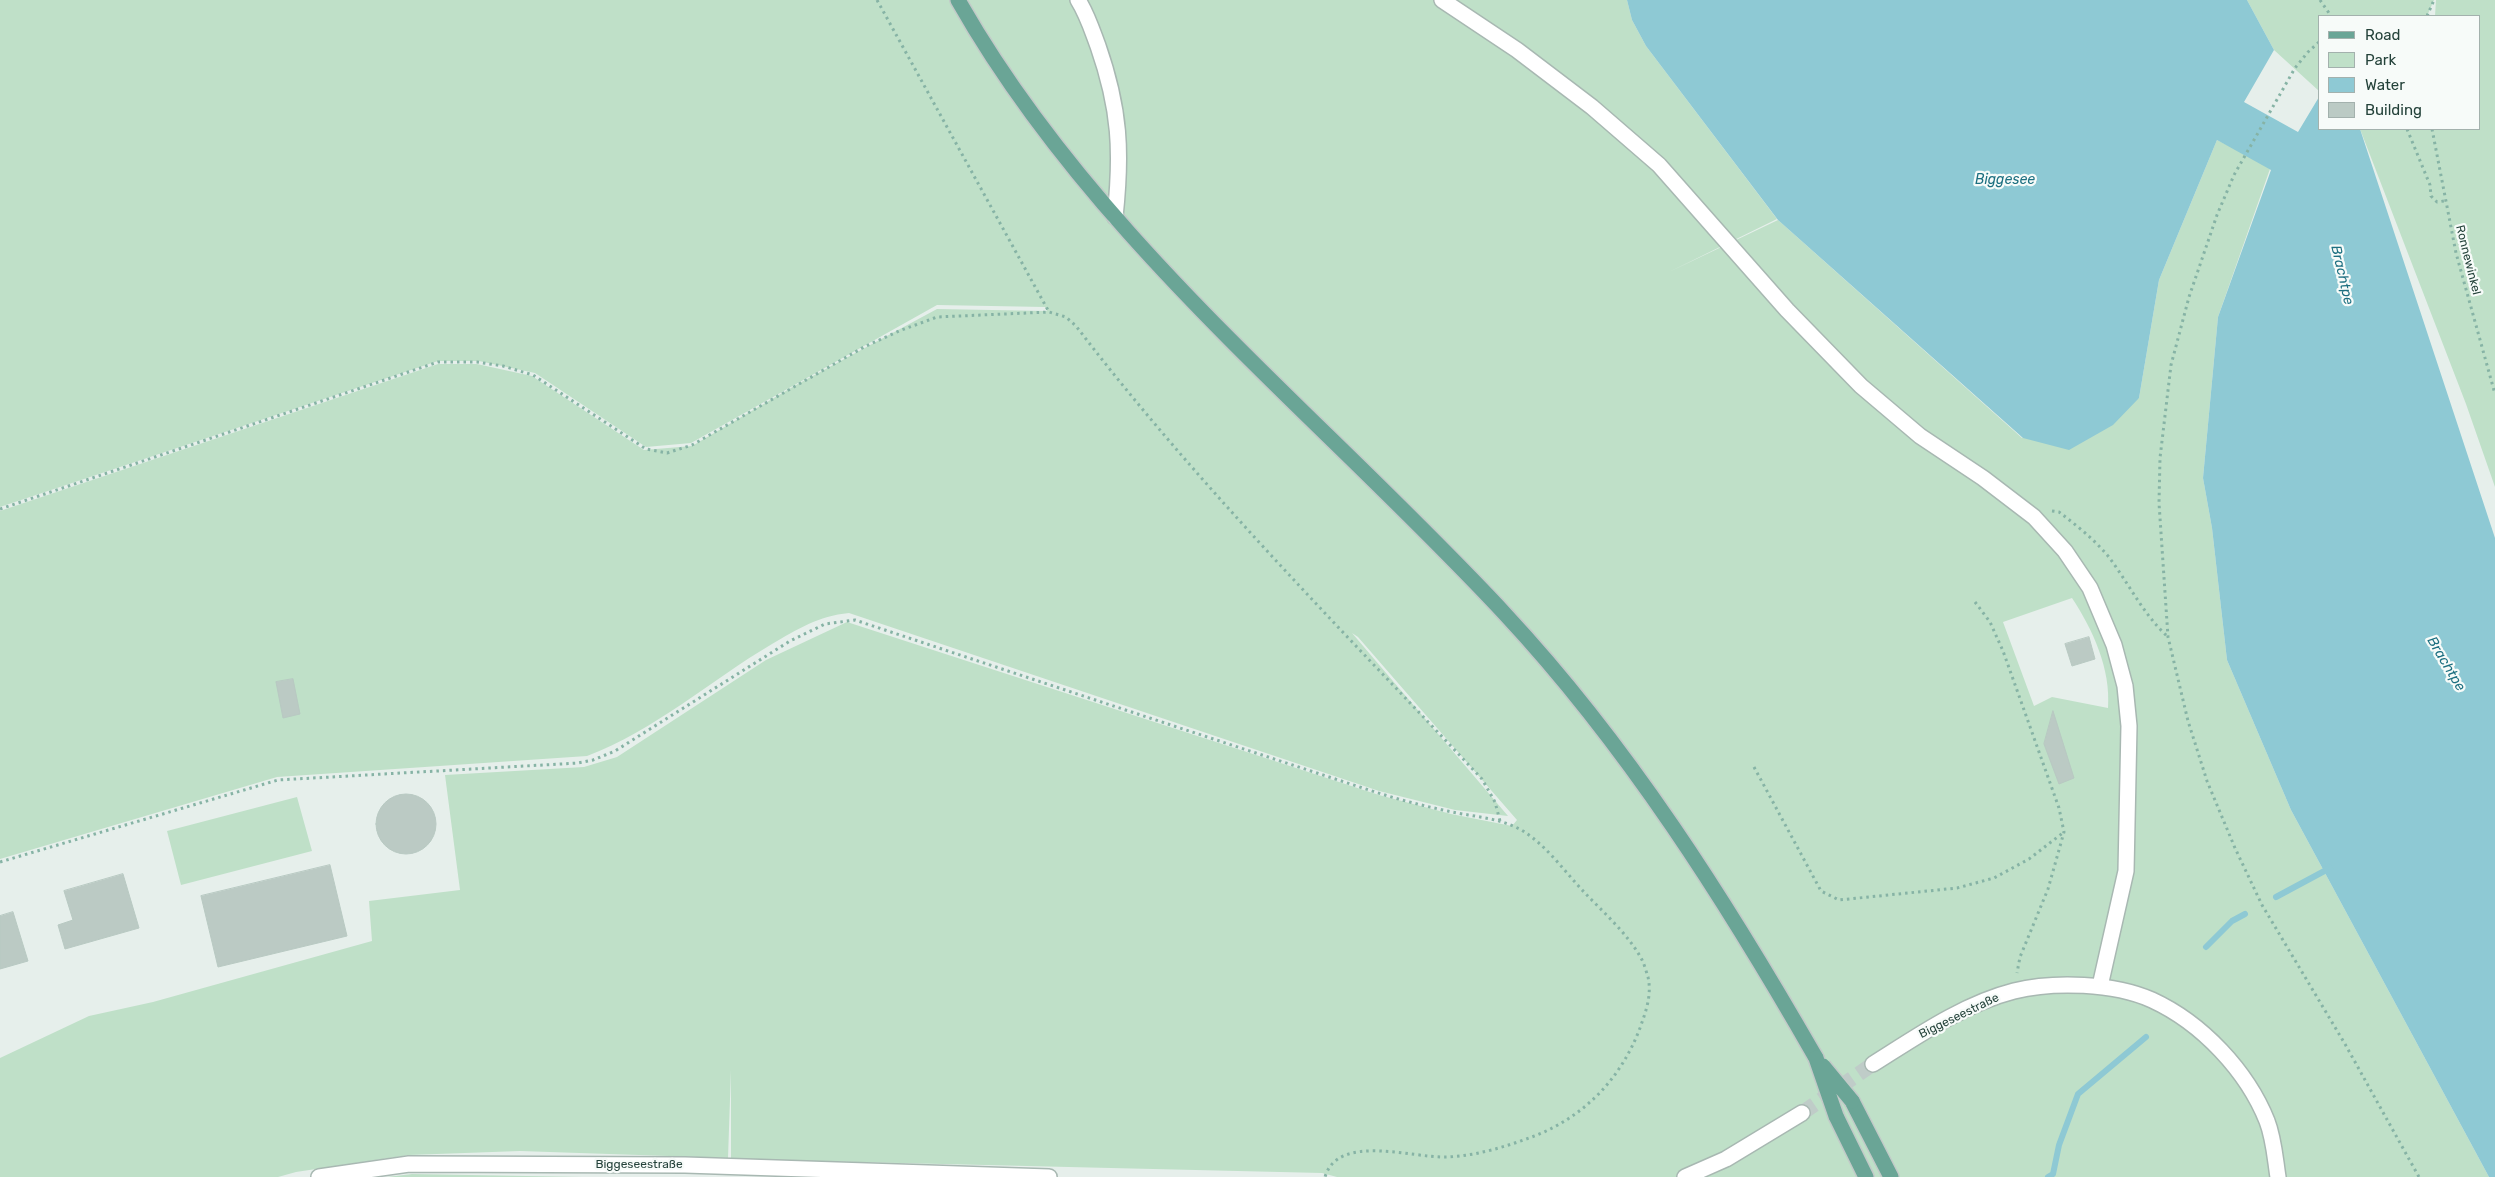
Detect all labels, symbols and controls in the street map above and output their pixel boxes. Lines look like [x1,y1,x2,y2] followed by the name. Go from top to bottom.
[2318,15,2480,130] legend
[2365,26,2401,44] text: Road
[2365,51,2396,69] text: Park
[2365,76,2405,94] text: Water
[2365,101,2422,119] text: Building
[1975,172,2035,188] water label: Biggesee
[2452,224,2484,296] street label: Ronnewinkel
[2327,244,2357,306] water label: Brachtpe
[2423,634,2469,694] water label: Brachtpe
[1917,990,2001,1042] street label: Biggeseestraße
[595,1158,683,1172] street label: Biggeseestraße

